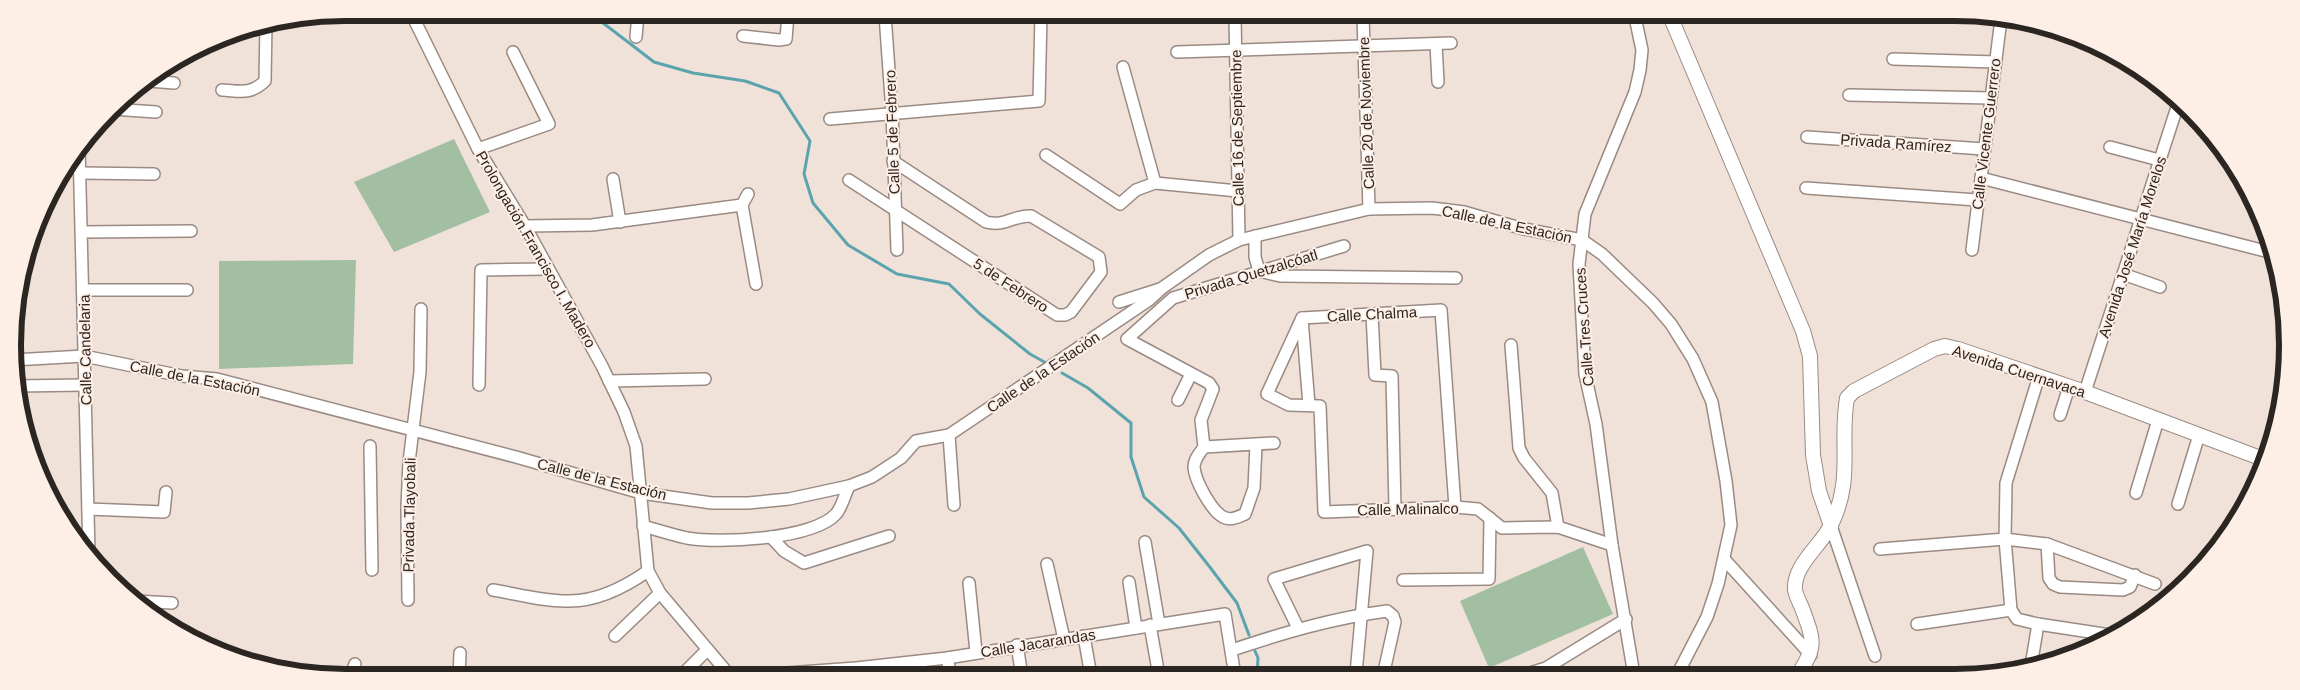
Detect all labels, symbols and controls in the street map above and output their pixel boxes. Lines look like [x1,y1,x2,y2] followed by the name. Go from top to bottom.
[1355,36,1377,190] street label: Calle 20 de Noviembre
[1227,49,1247,207] street label: Calle 16 de Septiembre
[1968,57,2004,211] street label: Calle Vicente Guerrero
[881,70,903,194] street label: Calle 5 de Febrero
[1840,131,1952,155] street label: Privada Ramírez
[473,148,599,350] street label: Prolongación Francisco I. Madero
[2095,154,2169,340] street label: Avenida José María Morelos
[1440,202,1574,246] street label: Calle de la Estación
[1182,246,1320,302] street label: Privada Quetzalcóatl
[970,254,1052,316] street label: 5 de Febrero
[1571,267,1597,387] street label: Calle Tres Cruces
[76,294,94,406] street label: Calle Candelaria
[1327,303,1418,325] street label: Calle Chalma
[983,328,1103,416] street label: Calle de la Estación
[1950,341,2088,401] street label: Avenida Cuernavaca
[128,357,262,399] street label: Calle de la Estación
[536,455,668,503] street label: Calle de la Estación
[399,457,419,573] street label: Privada Tlayobali
[1357,500,1459,518] street label: Calle Malinalco
[979,626,1097,660] street label: Calle Jacarandas

